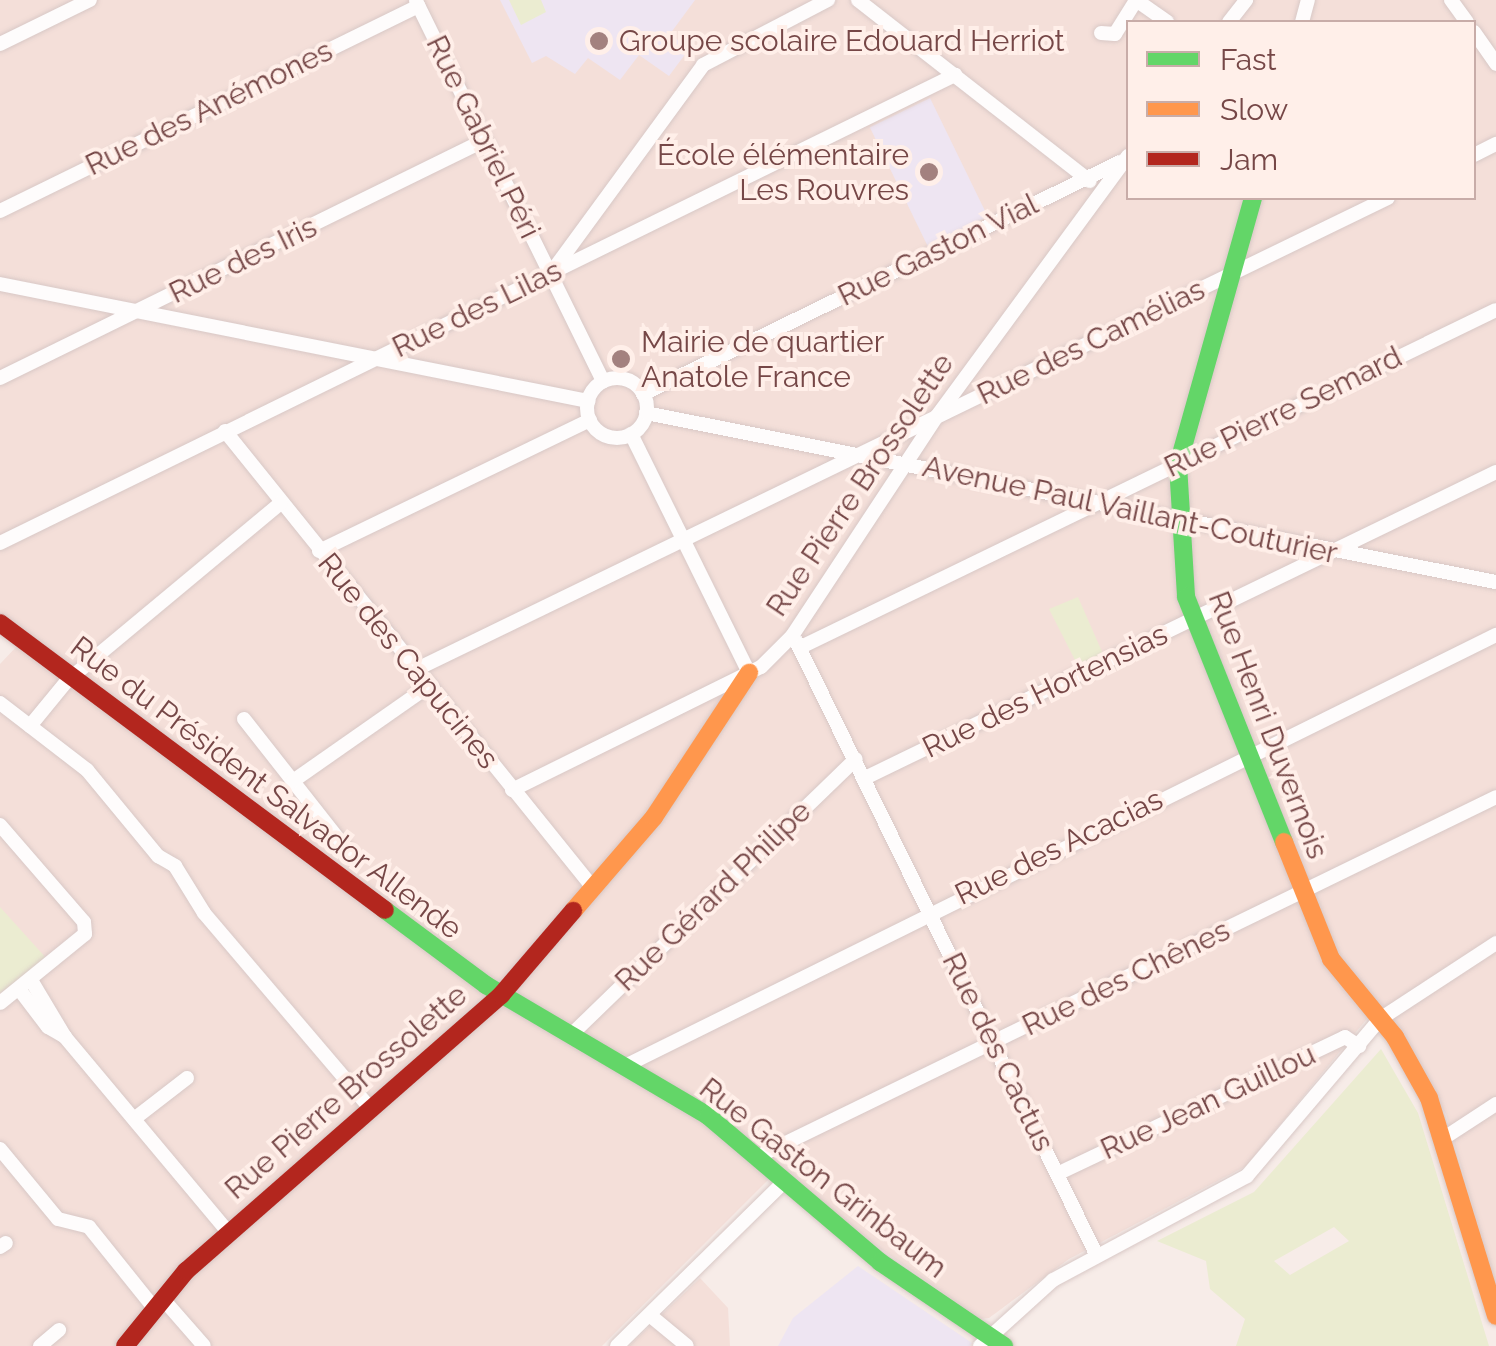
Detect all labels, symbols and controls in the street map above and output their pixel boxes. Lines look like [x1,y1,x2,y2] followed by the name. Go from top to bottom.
[1126,20,1476,200] legend
[619,23,1065,59] place label: Groupe scolaire Edouard Herriot
[418,29,548,245] street label: Rue Gabriel Péri
[588,30,610,52] marker: Groupe scolaire Edouard Herriot
[79,32,339,184] street label: Rue des Anémones
[1220,42,1277,77] text: Fast
[1220,92,1288,127] text: Slow
[657,137,909,208] place label: École élémentaire Les Rouvres
[1220,142,1278,177] text: Jam
[918,161,940,183] marker: École élémentaire Les Rouvres
[832,186,1044,314] street label: Rue Gaston Vial
[163,209,323,311] street label: Rue des Iris
[386,253,568,365] street label: Rue des Lilas
[971,271,1211,413] street label: Rue des Camélias
[641,324,884,394] place label: Mairie de quartier Anatole France
[1158,339,1408,485] street label: Rue Pierre Semard
[759,347,961,623] street label: Rue Pierre Brossolette
[610,348,632,370] marker: Mairie de quartier Anatole France
[918,448,1342,572] street label: Avenue Paul Vaillant-Couturier
[310,546,506,776] street label: Rue des Capucines
[1200,586,1336,864] street label: Rue Henri Duvernois
[917,616,1173,766] street label: Rue des Hortensias
[63,629,469,947] street label: Rue du Président Salvador Allende
[949,781,1169,913] street label: Rue des Acacias
[608,793,818,999] street label: Rue Gérard Philipe
[1016,912,1236,1044] street label: Rue des Chênes
[934,947,1062,1157] street label: Rue des Cactus
[218,977,474,1207] street label: Rue Pierre Brossolette
[1095,1036,1321,1168] street label: Rue Jean Guillou
[692,1070,954,1286] street label: Rue Gaston Grinbaum

